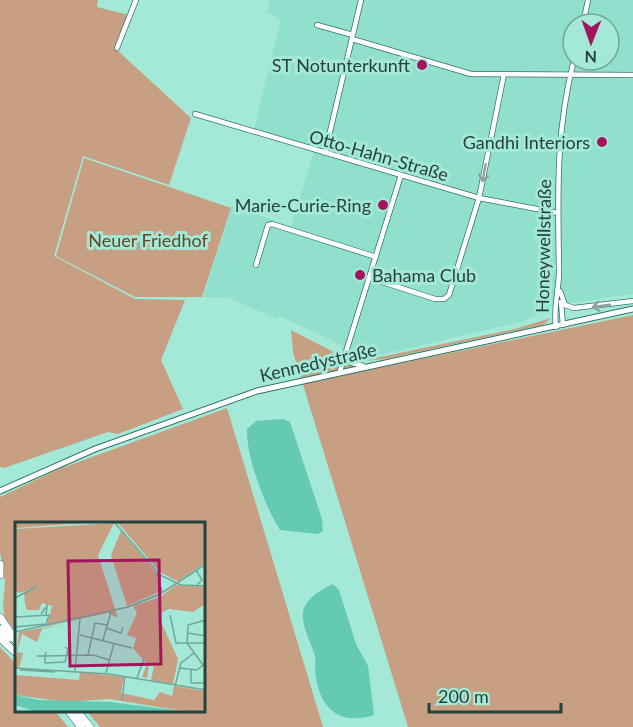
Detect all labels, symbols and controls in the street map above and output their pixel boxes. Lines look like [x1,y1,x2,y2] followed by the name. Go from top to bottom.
[561,12,621,72] north arrow
[584,48,597,67] text: N
[272,54,411,76] place label: ST Notunterkunft
[415,58,429,72] marker: ST Notunterkunft
[307,125,451,185] street label: Otto-Hahn-Straße
[463,131,590,153] place label: Gandhi Interiors
[595,135,609,149] marker: Gandhi Interiors
[477,163,489,182] one-way arrow
[531,179,555,313] street label: Honeywellstraße
[235,194,371,216] place label: Marie-Curie-Ring
[376,198,390,212] marker: Marie-Curie-Ring
[88,229,208,251] park label: Neuer Friedhof
[372,264,476,286] place label: Bahama Club
[353,268,367,282] marker: Bahama Club
[591,300,611,311] one-way arrow
[258,338,378,386] street label: Kennedystraße
[15,522,206,712] inset map
[429,676,561,714] scale bar
[438,685,489,707] text: 200 m

